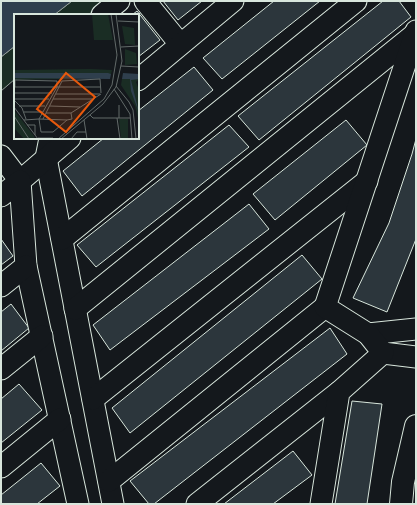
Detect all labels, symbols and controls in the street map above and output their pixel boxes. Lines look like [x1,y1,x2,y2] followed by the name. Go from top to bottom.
[14,14,139,139] inset map

